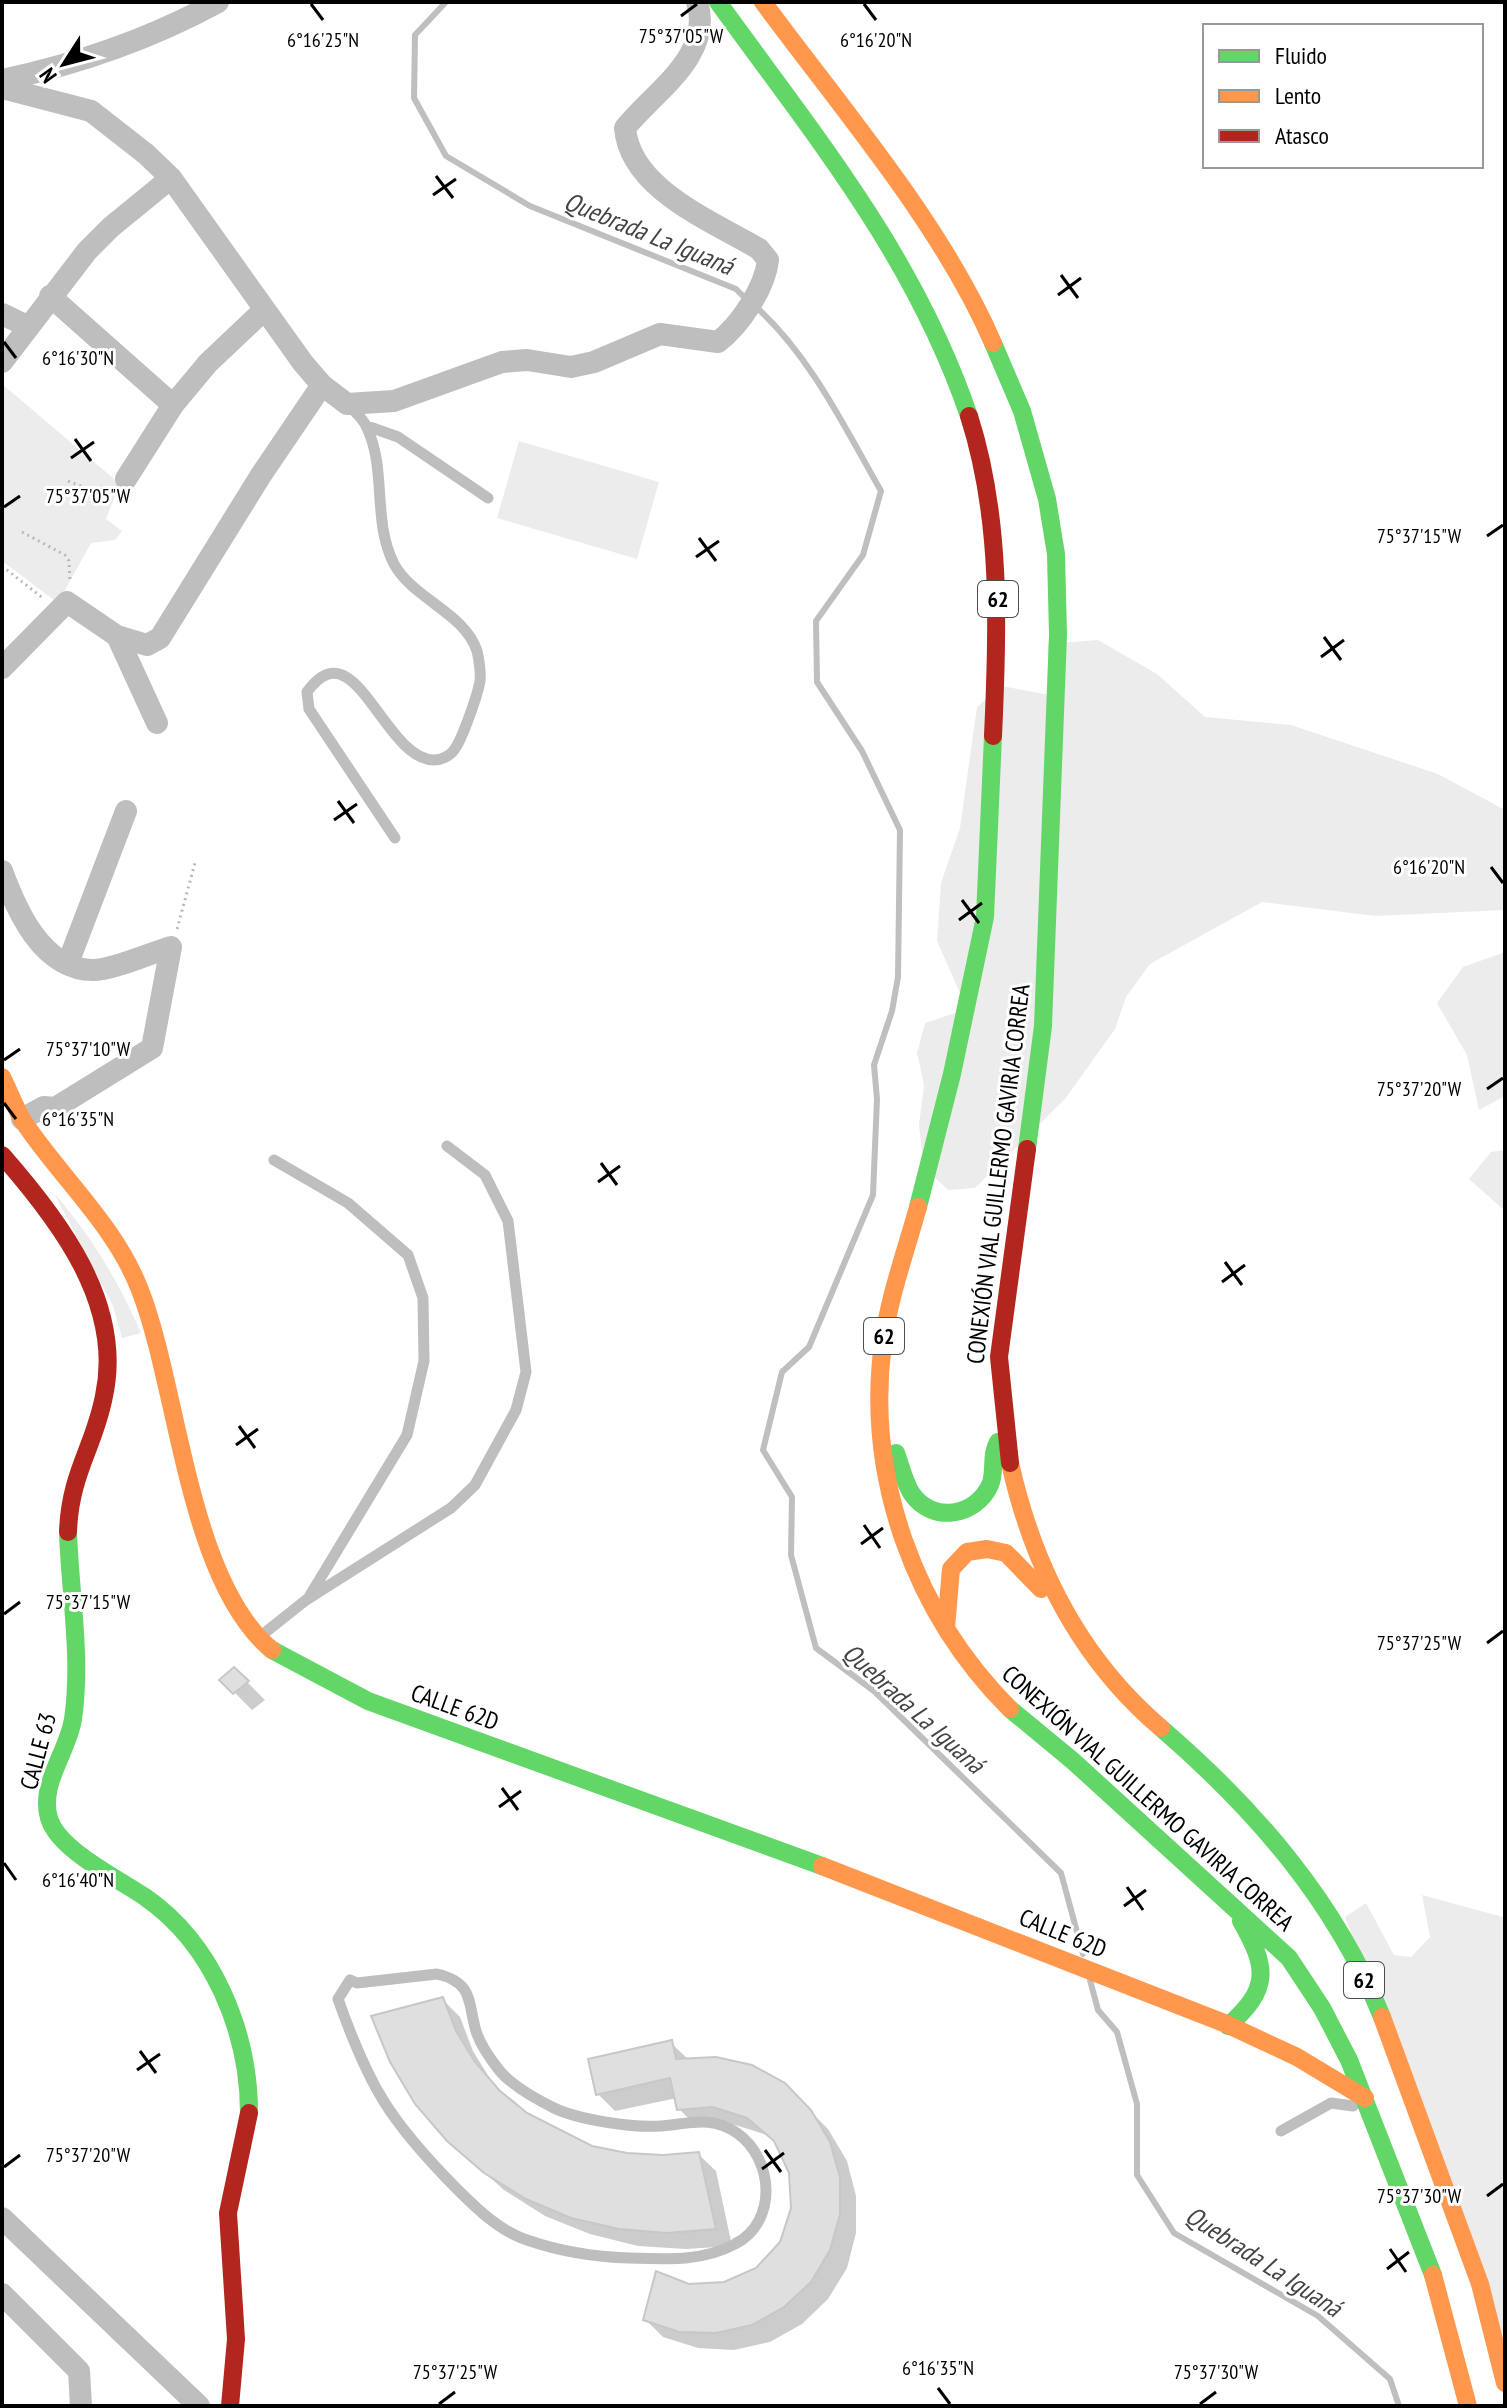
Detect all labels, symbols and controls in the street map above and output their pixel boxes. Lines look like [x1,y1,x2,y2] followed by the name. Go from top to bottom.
[639,23,724,49] text: 75°37'05"W
[24,24,104,104] north arrow
[1203,24,1483,168] legend
[287,27,359,53] text: 6°16'25"N
[840,27,912,53] text: 6°16'20"N
[1275,40,1327,71] text: Fluido
[33,63,63,89] text: N
[1275,80,1321,111] text: Lento
[1275,120,1329,151] text: Atasco
[560,184,740,282] water label: Quebrada La Iguaná
[42,345,114,371] text: 6°16'30"N
[46,483,131,509] text: 75°37'05"W
[1377,523,1462,549] text: 75°37'15"W
[978,581,1018,617] road number: 62
[1393,854,1465,880] text: 6°16'20"N
[959,982,1037,1366] street label: CONEXIÓN VIAL GUILLERMO GAVIRIA CORREA
[46,1036,131,1062] text: 75°37'10"W
[1377,1076,1462,1102] text: 75°37'20"W
[42,1106,114,1132] text: 6°16'35"N
[864,1318,904,1354] road number: 62
[46,1589,131,1615] text: 75°37'15"W
[1377,1630,1462,1656] text: 75°37'25"W
[836,1636,993,1781] water label: Quebrada La Iguaná
[995,1659,1301,1938] street label: CONEXIÓN VIAL GUILLERMO GAVIRIA CORREA
[407,1677,503,1737] street label: CALLE 62D
[13,1709,63,1793] street label: CALLE 63
[42,1867,114,1893] text: 6°16'40"N
[1015,1902,1111,1964] street label: CALLE 62D
[1344,1962,1384,1998] road number: 62
[46,2142,131,2168] text: 75°37'20"W
[1377,2183,1462,2209] text: 75°37'30"W
[1180,2198,1350,2325] water label: Quebrada La Iguaná
[902,2355,974,2381] text: 6°16'35"N
[413,2359,498,2385] text: 75°37'25"W
[1174,2359,1259,2385] text: 75°37'30"W

